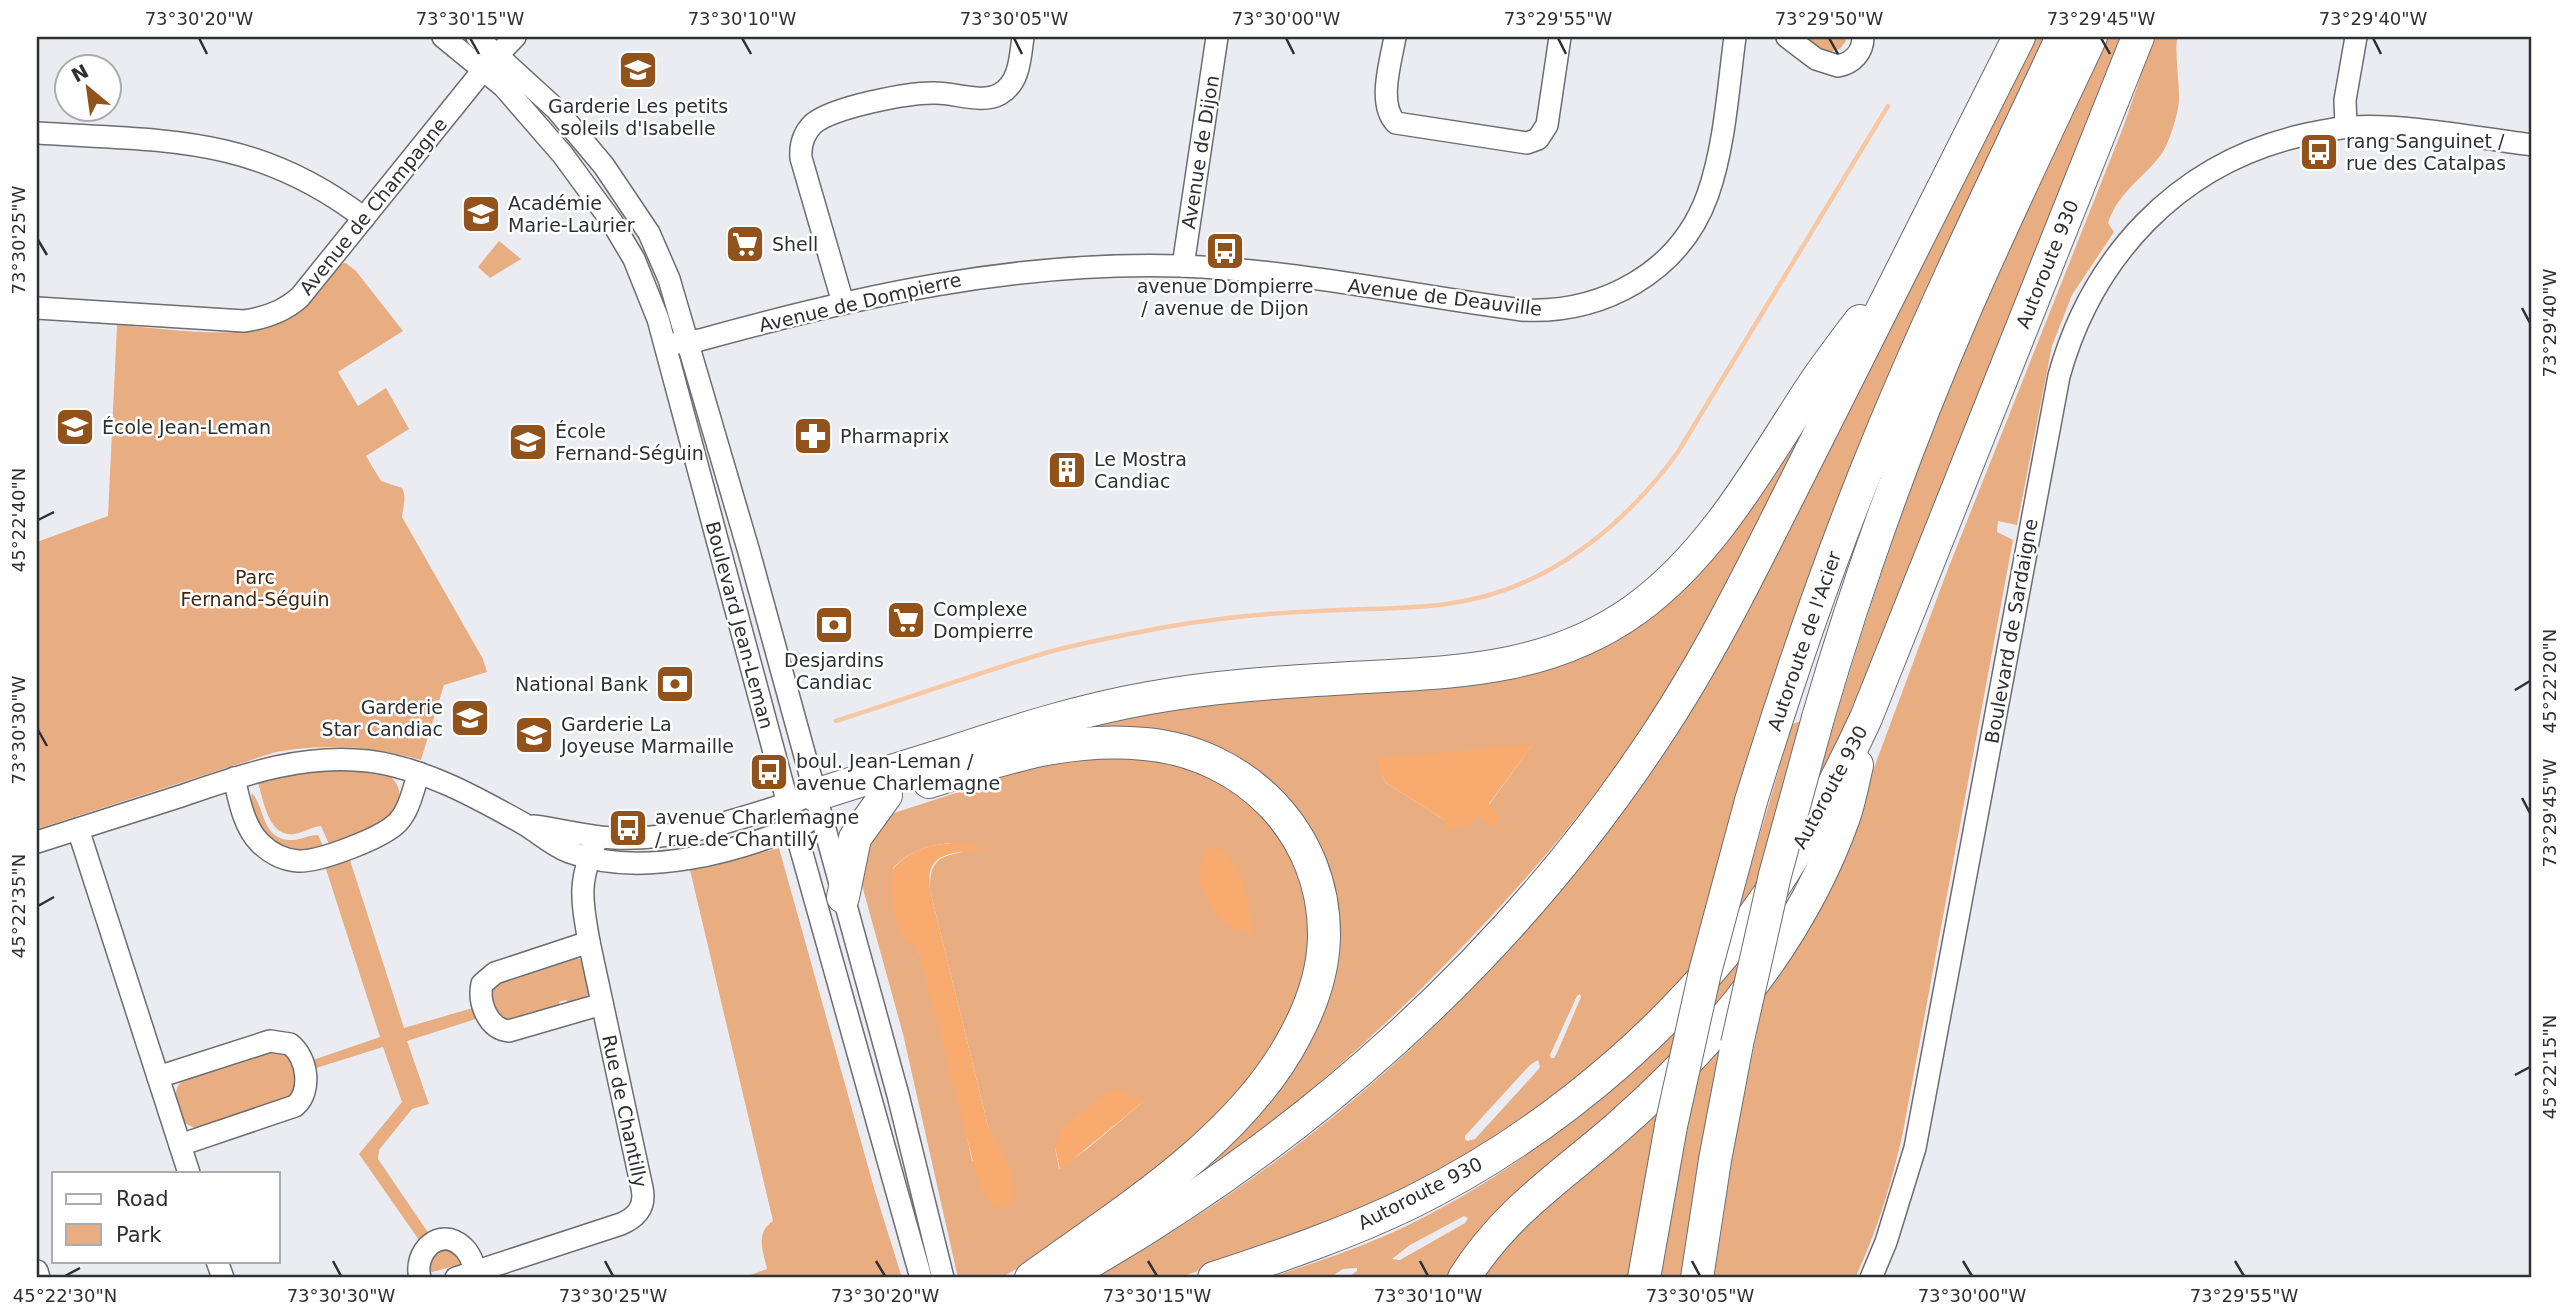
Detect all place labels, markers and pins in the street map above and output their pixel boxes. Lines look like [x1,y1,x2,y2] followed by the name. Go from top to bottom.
[617,49,659,91] school or university icon: Garderie Les petits soleils d'Isabelle
[548,95,728,139] place label: Garderie Les petits soleils d'Isabelle
[2346,130,2506,174] place label: rang Sanguinet / rue des Catalpas
[2298,131,2340,173] bus stop icon: rang Sanguinet / rue des Catalpas
[508,192,635,236] place label: Académie Marie-Laurier
[460,193,502,235] school or university icon: Académie Marie-Laurier
[724,223,766,265] supermarket icon: Shell
[1204,230,1246,272] bus stop icon: avenue Dompierre / avenue de Dijon
[772,233,818,255] place label: Shell
[1137,275,1313,319] place label: avenue Dompierre / avenue de Dijon
[54,406,96,448] school or university icon: École Jean-Leman
[792,415,834,457] pharmacy icon: Pharmaprix
[102,416,271,438] place label: École Jean-Leman
[555,420,704,464] place label: École Fernand-Séguin
[507,421,549,463] school or university icon: École Fernand-Séguin
[840,425,949,447] place label: Pharmaprix
[1094,448,1187,492] place label: Le Mostra Candiac
[1046,449,1088,491] building icon: Le Mostra Candiac
[933,598,1033,642] place label: Complexe Dompierre
[885,599,927,641] supermarket icon: Complexe Dompierre
[813,604,855,646] bank icon: Desjardins Candiac
[784,649,884,693] place label: Desjardins Candiac
[654,663,696,705] bank icon: National Bank
[515,673,648,695] place label: National Bank
[322,696,443,740] place label: Garderie Star Candiac
[449,697,491,739] school or university icon: Garderie Star Candiac
[560,713,734,757] place label: Garderie La Joyeuse Marmaille
[513,714,555,756] school or university icon: Garderie La Joyeuse Marmaille
[796,750,1000,794] place label: boul. Jean-Leman / avenue Charlemagne
[748,751,790,793] bus stop icon: boul. Jean-Leman / avenue Charlemagne
[655,806,859,850] place label: avenue Charlemagne / rue de Chantilly
[607,807,649,849] bus stop icon: avenue Charlemagne / rue de Chantilly

